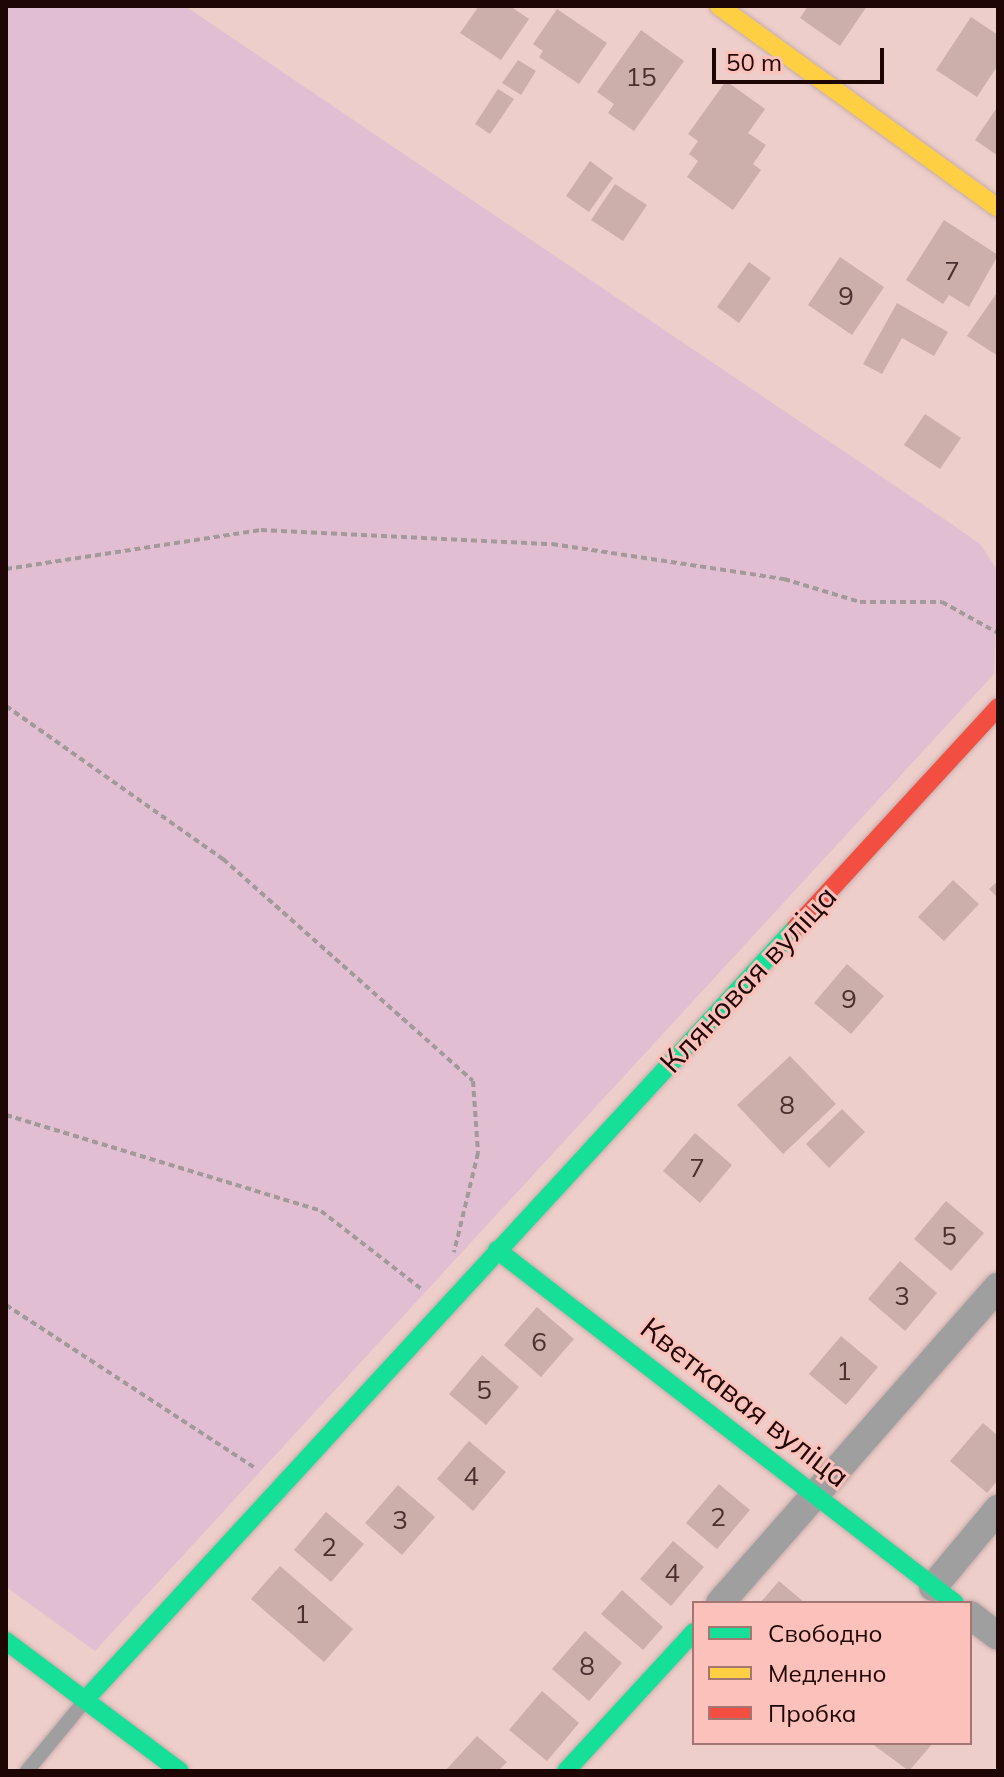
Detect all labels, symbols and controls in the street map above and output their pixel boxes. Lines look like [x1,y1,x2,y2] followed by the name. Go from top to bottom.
[716,32,888,82] scale bar
[726,47,782,77] text: 50 m
[625,61,657,93] house number: 15
[944,255,960,287] house number: 7
[838,280,854,312] house number: 9
[652,878,844,1080] street label: Кляновая вуліца
[841,983,857,1015] house number: 9
[779,1089,795,1121] house number: 8
[689,1152,705,1184] house number: 7
[941,1220,957,1252] house number: 5
[894,1280,910,1312] house number: 3
[634,1310,856,1494] street label: Кветкавая вуліца
[531,1326,547,1358] house number: 6
[836,1355,852,1387] house number: 1
[476,1374,492,1406] house number: 5
[463,1460,479,1492] house number: 4
[710,1501,726,1533] house number: 2
[392,1504,408,1536] house number: 3
[321,1531,337,1563] house number: 2
[664,1557,680,1589] house number: 4
[294,1598,310,1630] house number: 1
[692,1601,972,1745] legend
[768,1618,883,1648] text: Свободно
[579,1650,595,1682] house number: 8
[768,1658,887,1688] text: Медленно
[768,1698,856,1728] text: Пробка

